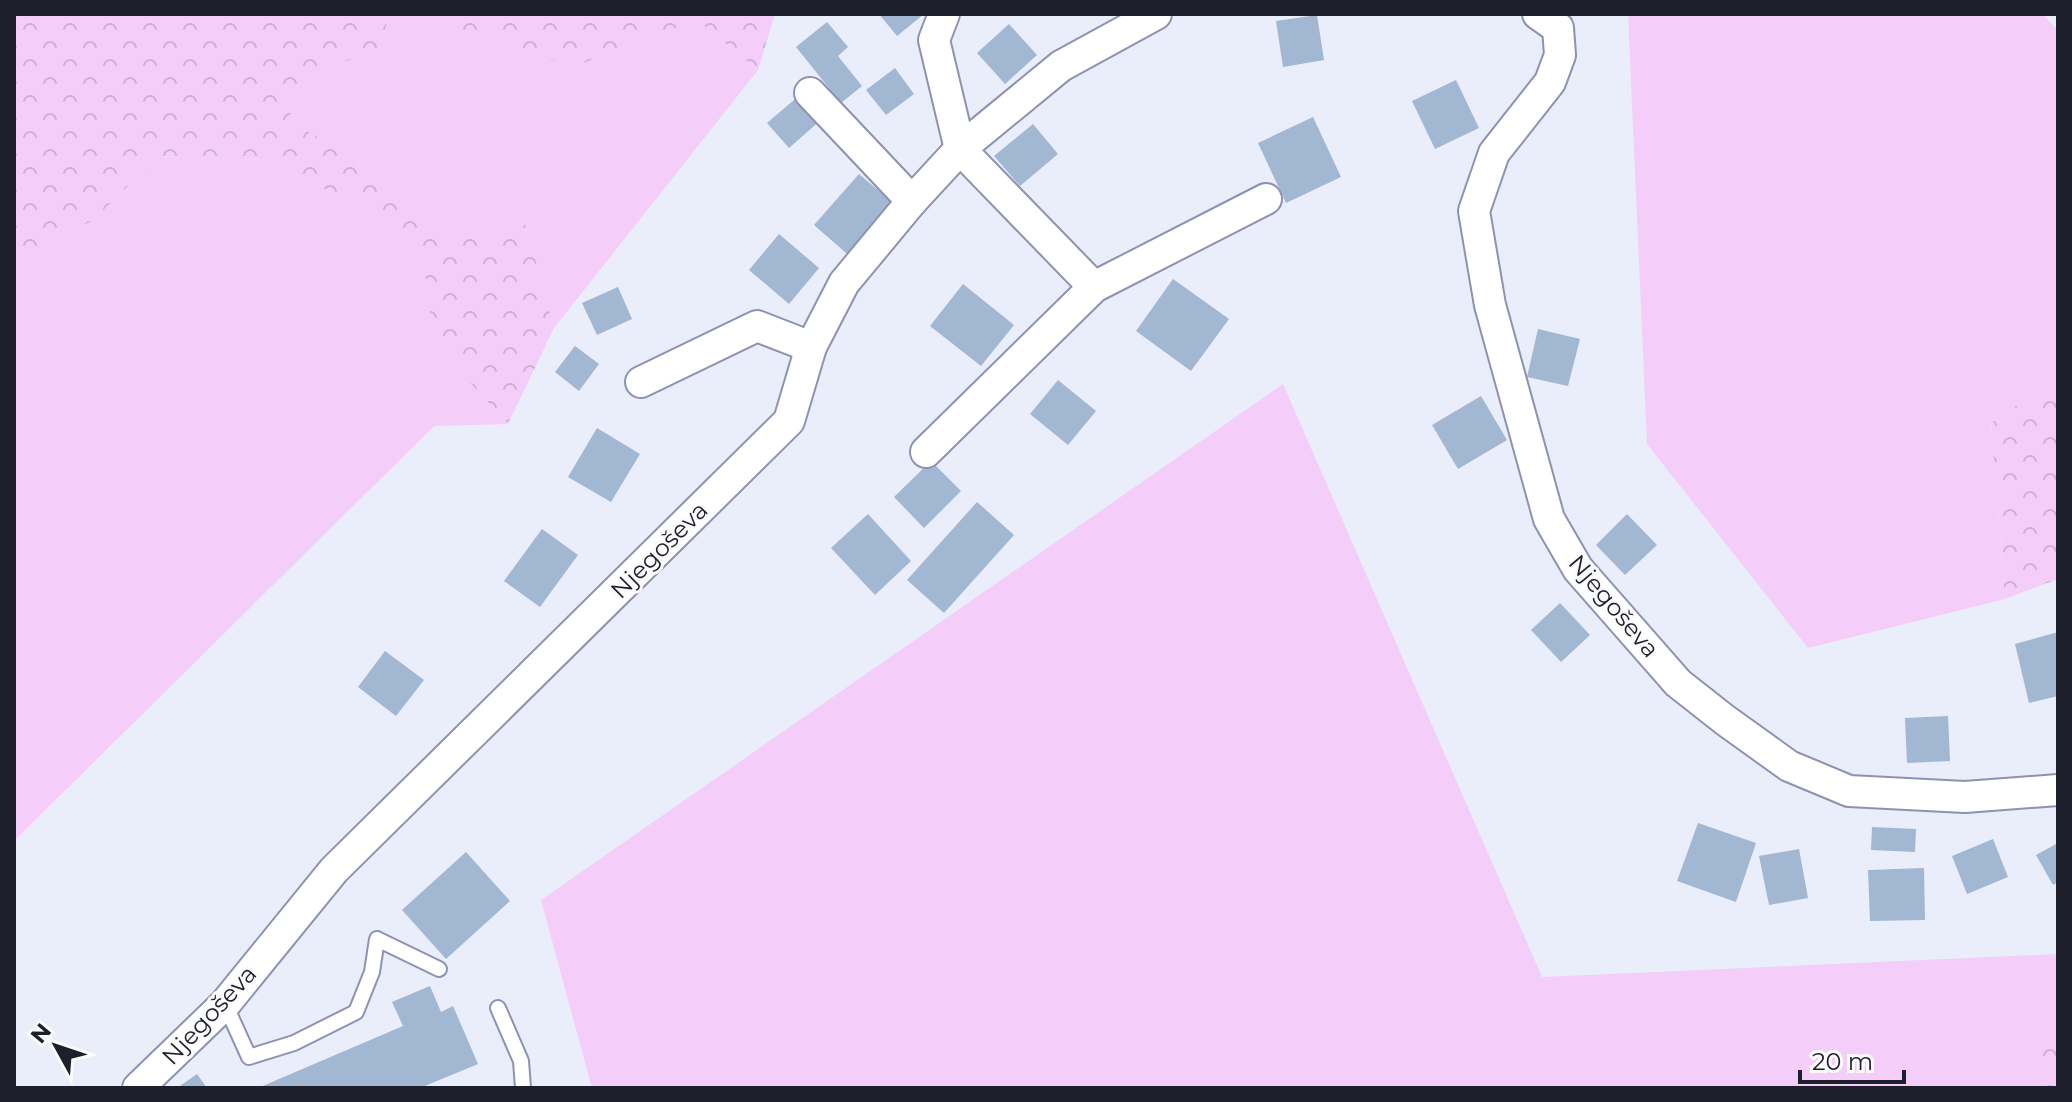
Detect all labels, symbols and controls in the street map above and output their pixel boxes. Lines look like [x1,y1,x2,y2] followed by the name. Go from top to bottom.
[604,495,714,605] street label: Njegoševa
[1563,549,1665,663] street label: Njegoševa
[156,959,262,1071] street label: Njegoševa
[16,1006,96,1086] north arrow
[25,1018,57,1049] text: N
[1800,1034,1904,1084] scale bar
[1812,1047,1873,1076] text: 20 m

